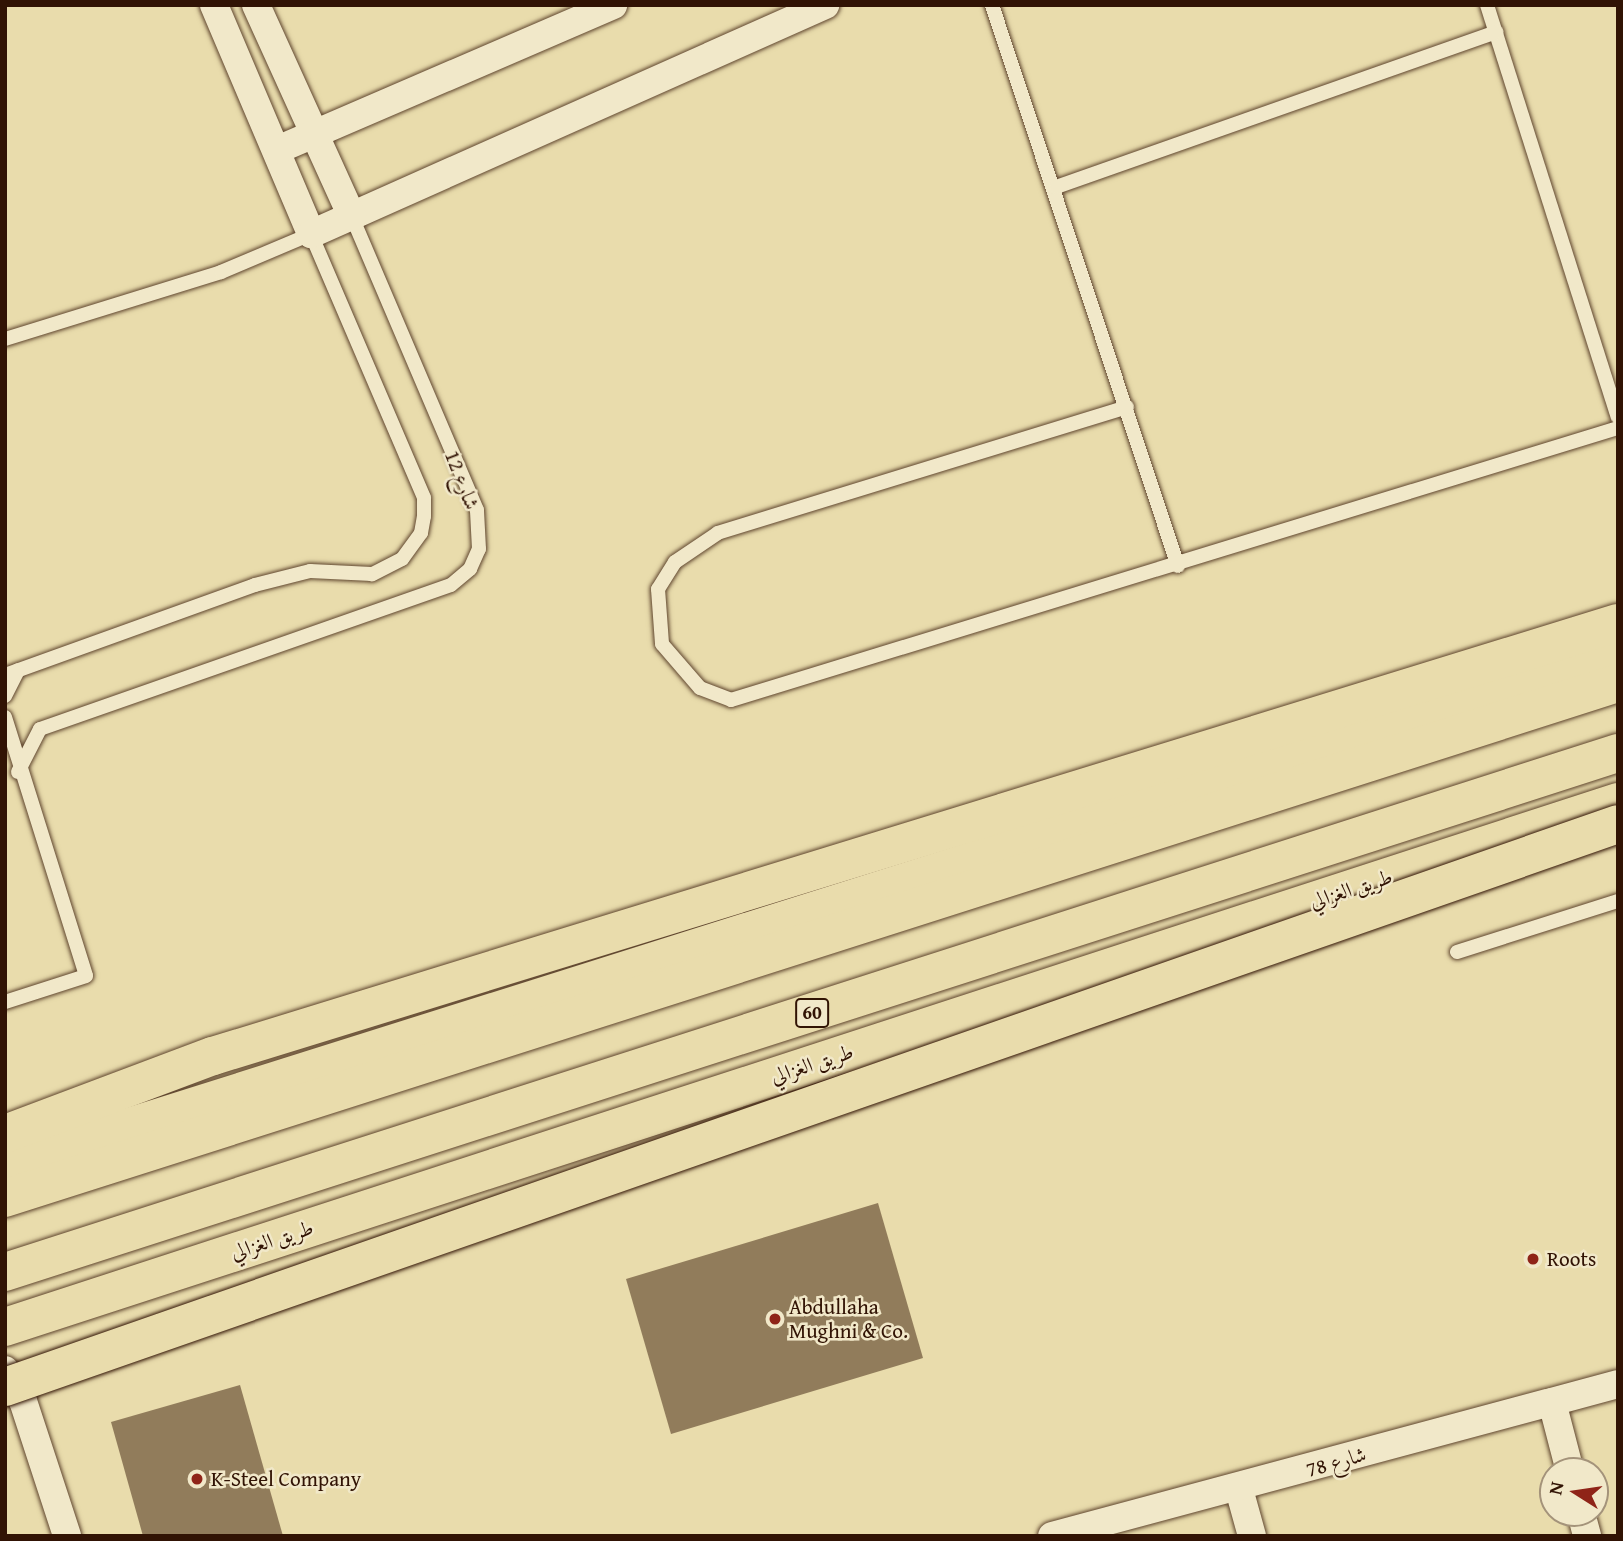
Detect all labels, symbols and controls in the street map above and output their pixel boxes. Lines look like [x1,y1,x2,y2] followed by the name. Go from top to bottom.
[439,447,485,513] street label: شارع 12
[1306,864,1396,914] street label: طريق الغزالي
[794,998,830,1028] road number: 60
[767,1039,857,1089] street label: طريق الغزالي
[227,1215,317,1265] street label: طريق الغزالي
[1547,1246,1596,1272] place label: Roots
[1525,1251,1541,1267] marker: Roots
[789,1294,908,1344] place label: Abdullaha Mughni & Co.
[767,1311,783,1327] marker: Abdullaha Mughni & Co.
[1303,1441,1369,1483] street label: شارع 78
[1539,1457,1609,1527] north arrow
[211,1466,361,1492] place label: K-Steel Company
[189,1471,205,1487] marker: K-Steel Company
[1540,1479,1570,1497] text: N

